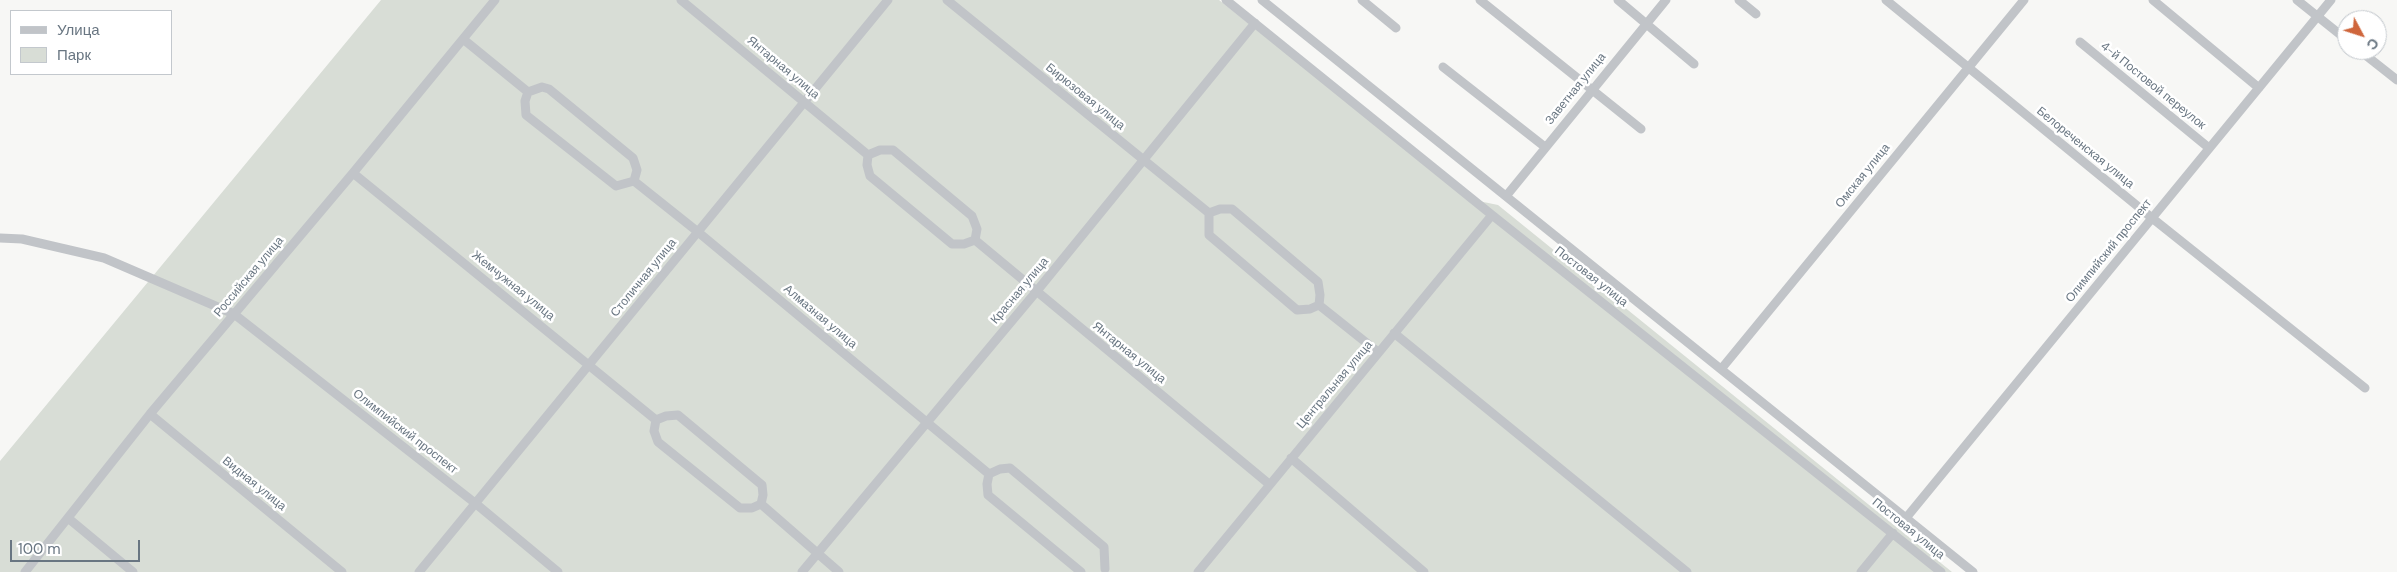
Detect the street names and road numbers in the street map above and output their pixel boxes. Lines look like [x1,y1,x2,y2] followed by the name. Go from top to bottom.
[744,34,822,102] street label: Янтарная улица
[2098,39,2208,133] street label: 4-й Постовой переулок
[1543,50,1609,128] street label: Заветная улица
[1042,61,1128,133] street label: Бирюзовая улица
[2033,104,2137,192] street label: Белореченская улица
[1833,141,1893,211] street label: Омская улица
[2063,196,2155,306] street label: Олимпийский проспект
[211,234,287,320] street label: Российская улица
[608,236,680,320] street label: Столичная улица
[1552,244,1630,310] street label: Постовая улица
[469,248,557,324] street label: Жемчужная улица
[988,255,1052,327] street label: Красная улица
[780,282,860,352] street label: Алмазная улица
[1090,319,1168,387] street label: Янтарная улица
[1294,338,1376,432] street label: Центральная улица
[350,387,460,477] street label: Олимпийский проспект
[219,454,289,514] street label: Видная улица
[1869,495,1947,563] street label: Постовая улица

